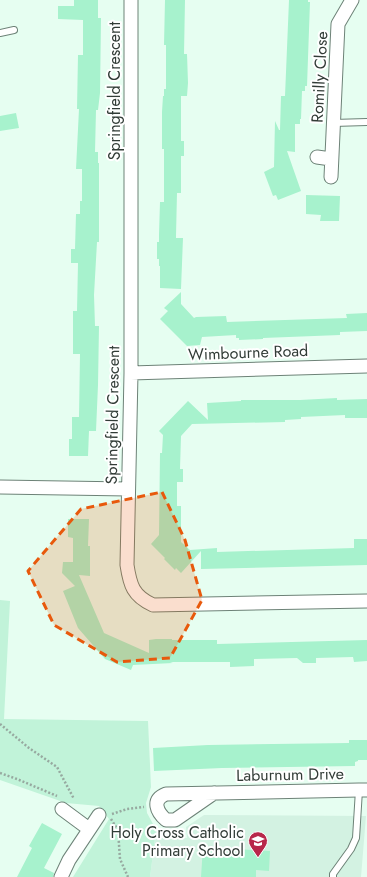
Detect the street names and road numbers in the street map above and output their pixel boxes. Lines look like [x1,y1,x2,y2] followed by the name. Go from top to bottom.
[103,22,126,160] street label: Springfield Crescent
[306,31,333,123] street label: Romilly Close
[188,339,308,366] street label: Wimbourne Road
[100,345,125,485] street label: Springfield Crescent
[236,762,344,787] street label: Laburnum Drive

